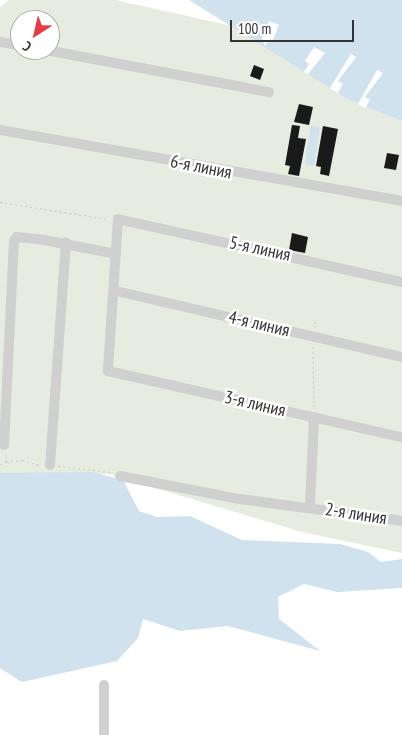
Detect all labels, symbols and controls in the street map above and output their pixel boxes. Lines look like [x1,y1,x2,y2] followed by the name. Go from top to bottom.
[10,10,60,60] north arrow
[232,10,356,42] scale bar
[238,19,271,38] text: 100 m
[19,37,35,56] text: С
[168,150,234,184] street label: 6-я линия
[227,232,293,266] street label: 5-я линия
[226,307,292,341] street label: 4-я линия
[222,387,288,421] street label: 3-я линия
[324,498,388,530] street label: 2-я линия

